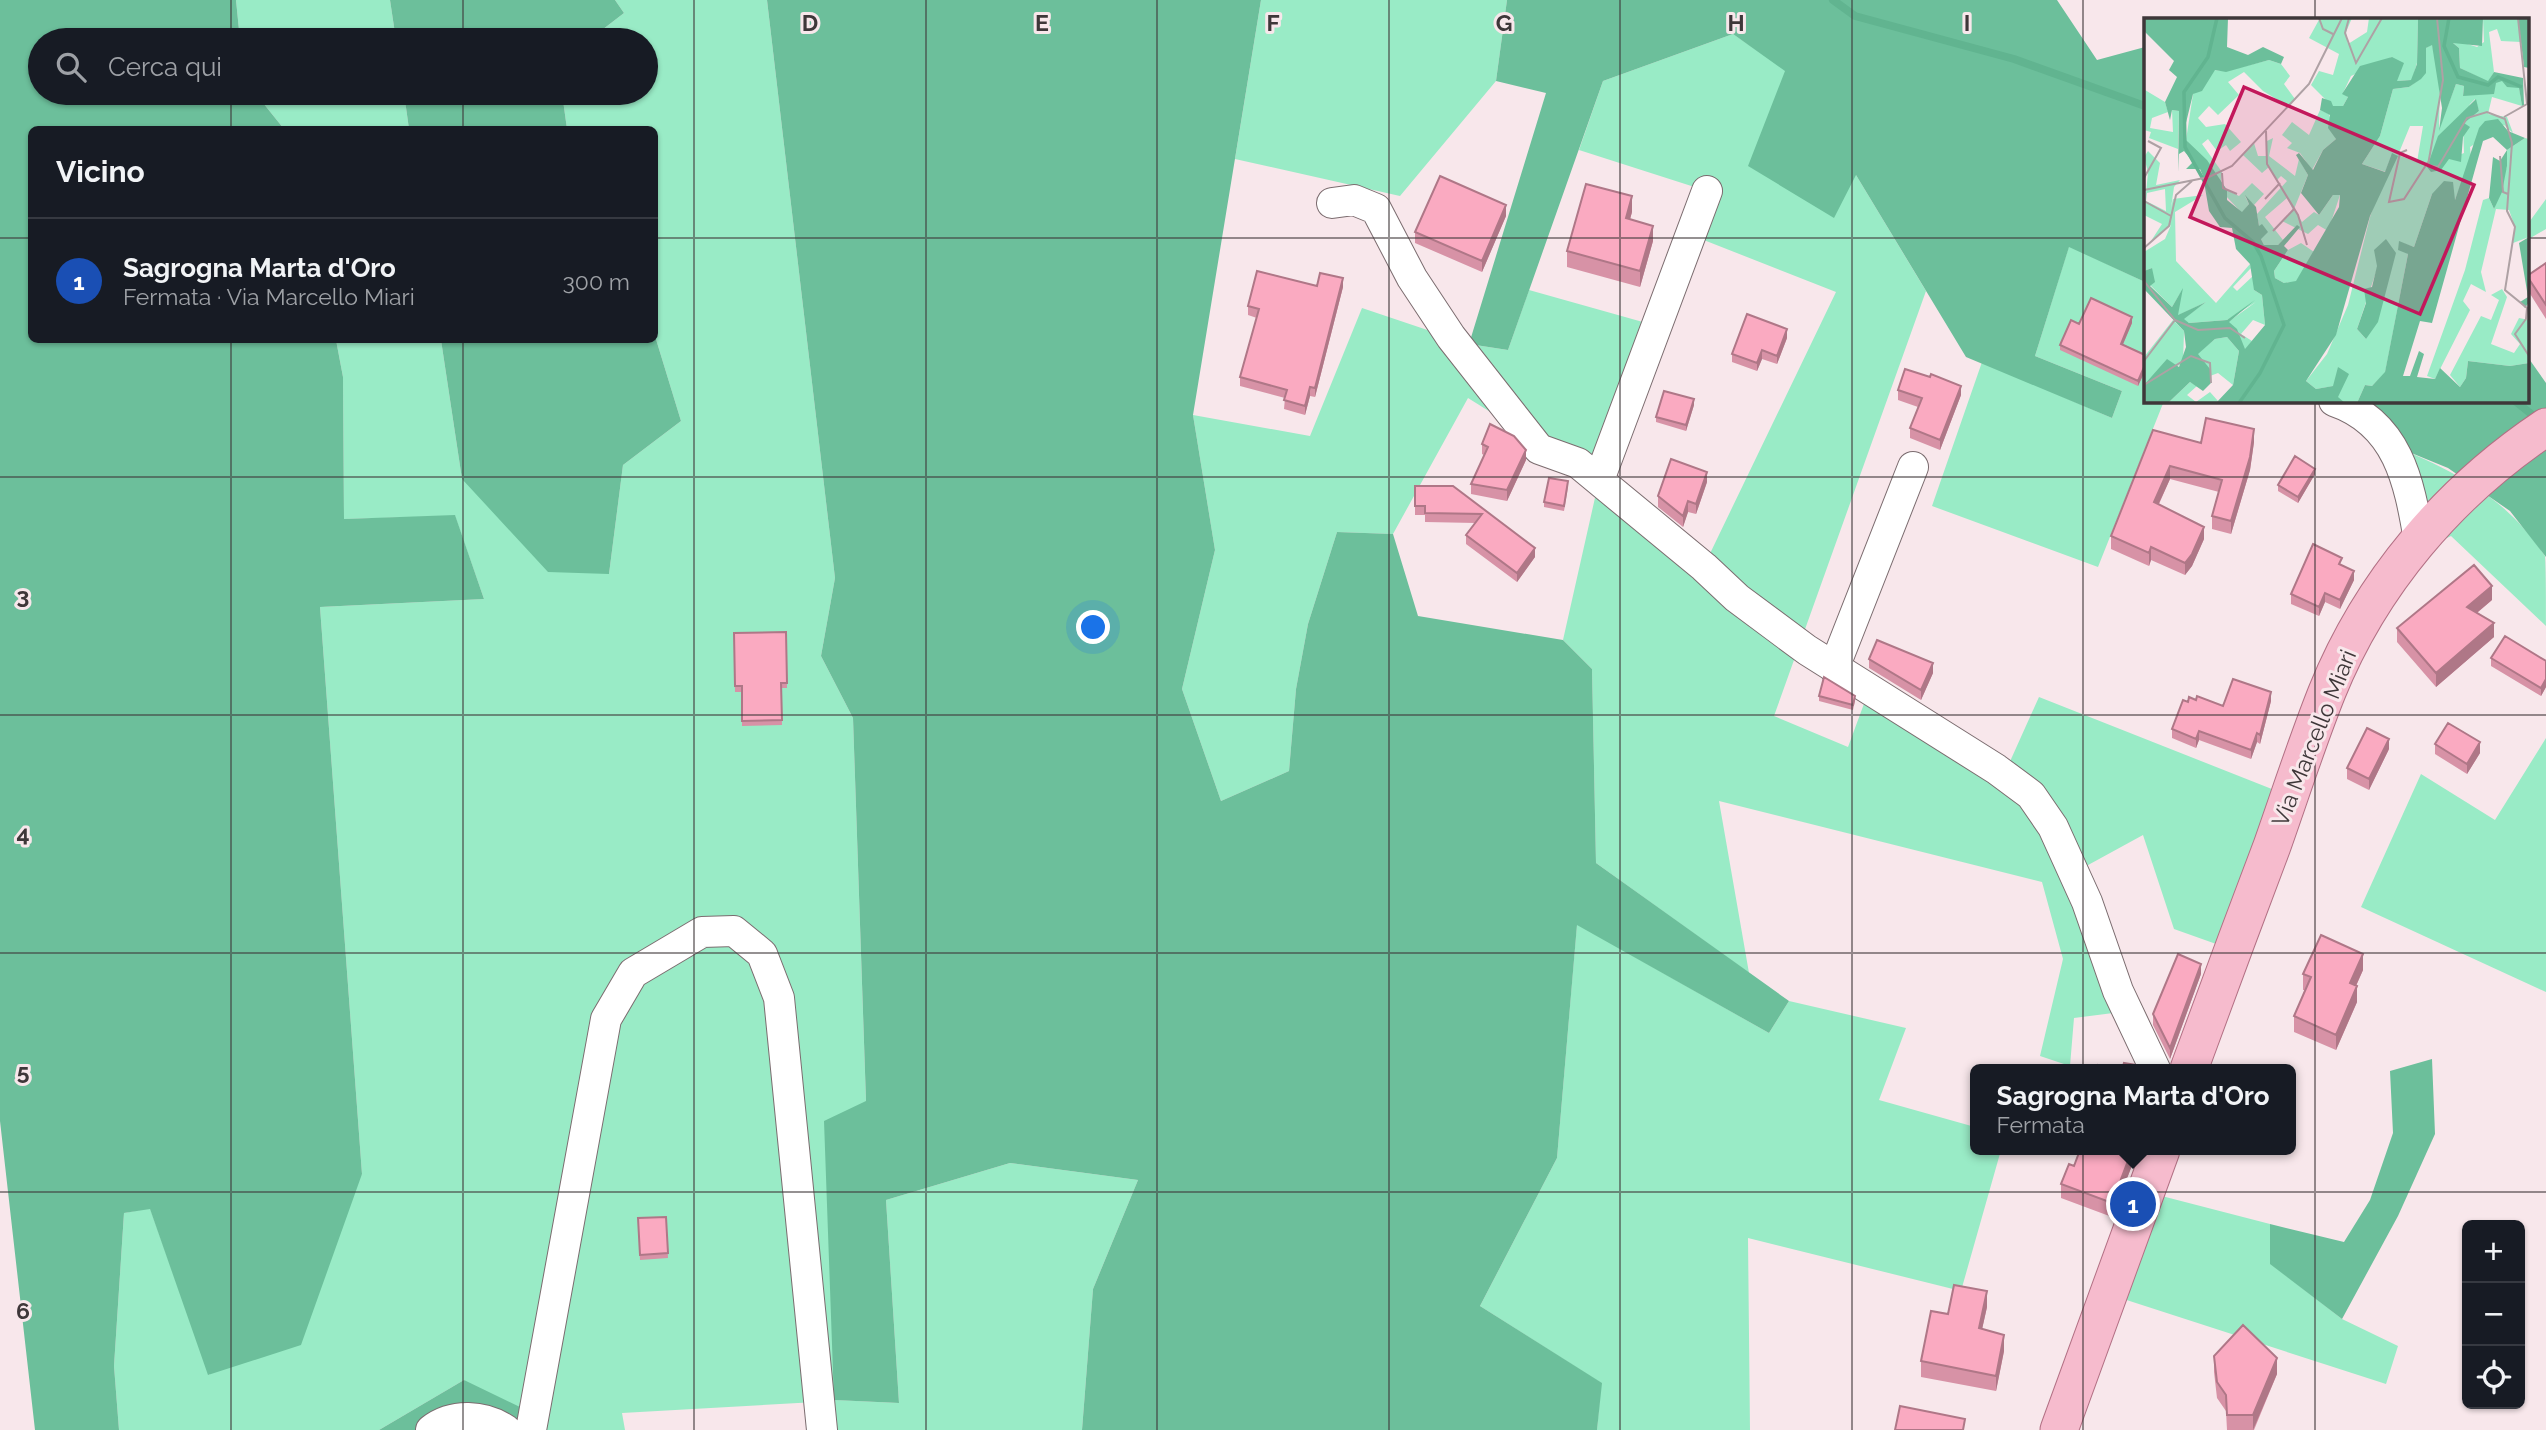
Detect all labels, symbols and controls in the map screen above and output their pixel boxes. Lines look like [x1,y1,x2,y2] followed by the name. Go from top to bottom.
[802,9,818,36] text: D
[1035,9,1049,36] text: E
[1266,9,1280,36] text: F
[1496,9,1512,36] text: G
[1727,9,1745,36] text: H
[1964,9,1970,36] text: I
[2144,18,2528,402] inset map
[28,28,658,105] search box
[52,48,90,86] icon: search
[108,52,222,82] text: Cerca qui
[56,154,145,189] text: Vicino
[123,253,396,283] text: Sagrogna Marta d'Oro
[73,268,85,295] text: 1
[563,268,630,295] text: 300 m
[123,283,415,310] text: Fermata · Via Marcello Miari
[17,582,29,609] text: 3
[1076,610,1110,644] your location
[2266,645,2361,830] street label: Via Marcello Miari
[16,820,30,847] text: 4
[17,1058,30,1085] text: 5
[1970,1064,2296,1155] popup
[1997,1081,2269,1111] text: Sagrogna Marta d'Oro
[1997,1111,2085,1138] text: Fermata
[2110,1178,2156,1230] pin: 1
[2462,1220,2525,1409] map controls
[2462,1220,2525,1283] button: +
[2462,1283,2525,1346] button: −
[16,1297,30,1324] text: 6
[2462,1346,2525,1409] button: locate

